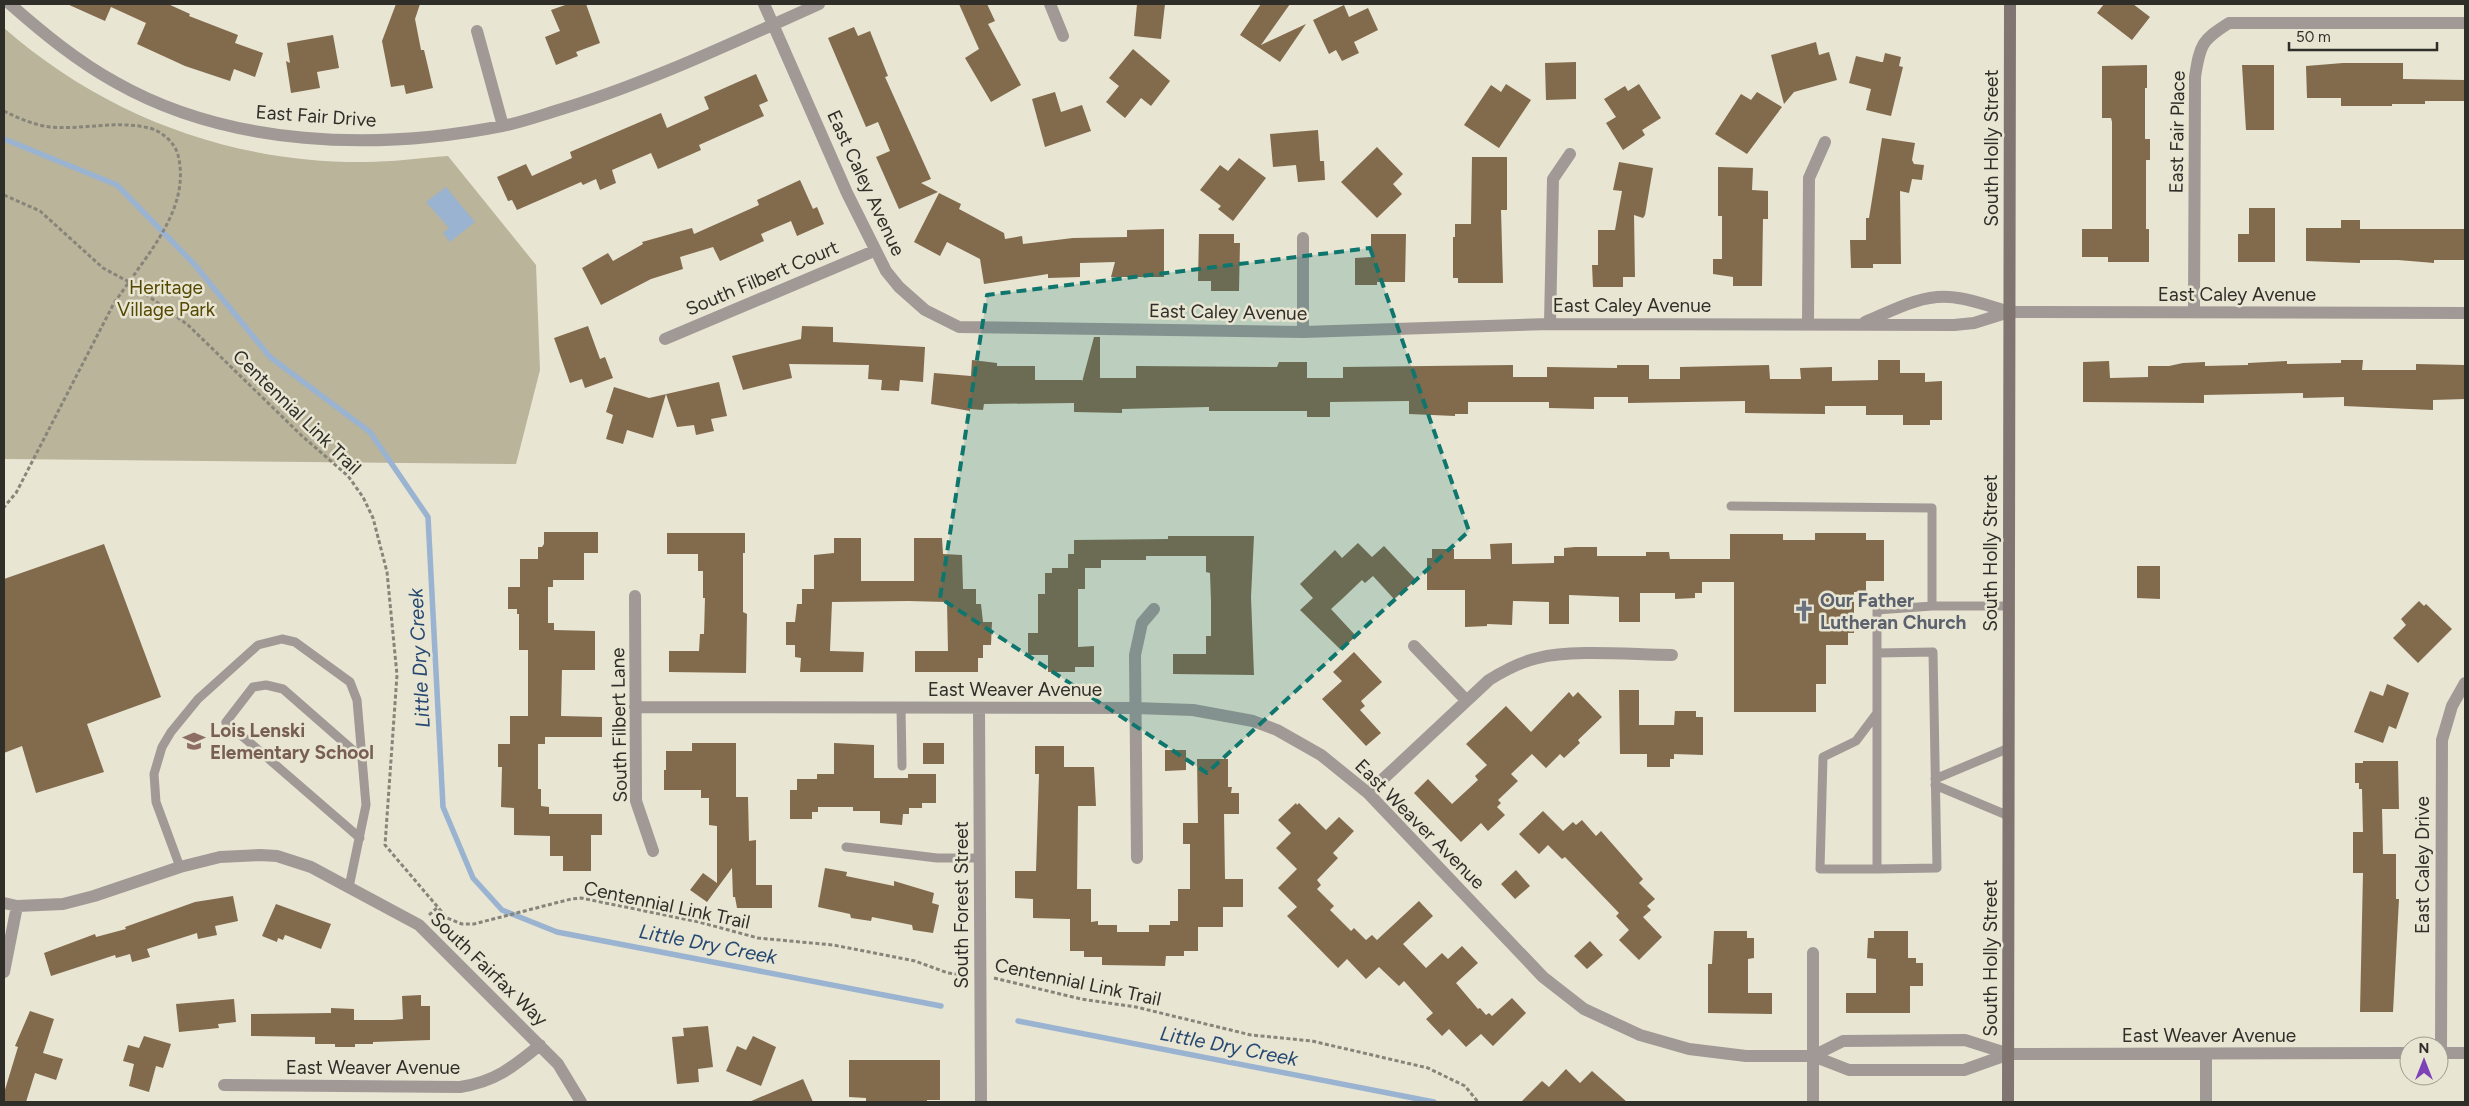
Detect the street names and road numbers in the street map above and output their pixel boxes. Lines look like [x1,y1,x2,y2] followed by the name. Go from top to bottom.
[1980,69,2003,227] street label: South Holly Street
[2164,70,2190,194] street label: East Fair Place
[255,100,377,132] street label: East Fair Drive
[822,106,910,260] street label: East Caley Avenue
[682,235,842,321] street label: South Filbert Court
[2158,283,2316,306] street label: East Caley Avenue
[1553,294,1711,317] street label: East Caley Avenue
[1149,299,1307,325] street label: East Caley Avenue
[228,345,366,479] street label: Centennial Link Trail
[1979,474,2002,632] street label: South Holly Street
[606,647,632,803] street label: South Filbert Lane
[928,678,1102,701] street label: East Weaver Avenue
[1350,754,1490,894] street label: East Weaver Avenue
[2411,796,2434,934] street label: East Caley Drive
[950,821,973,989] street label: South Forest Street
[582,876,752,934] street label: Centennial Link Trail
[1979,879,2002,1037] street label: South Holly Street
[426,907,552,1031] street label: South Fairfax Way
[993,953,1163,1011] street label: Centennial Link Trail
[2122,1024,2296,1047] street label: East Weaver Avenue
[286,1056,460,1079] street label: East Weaver Avenue

